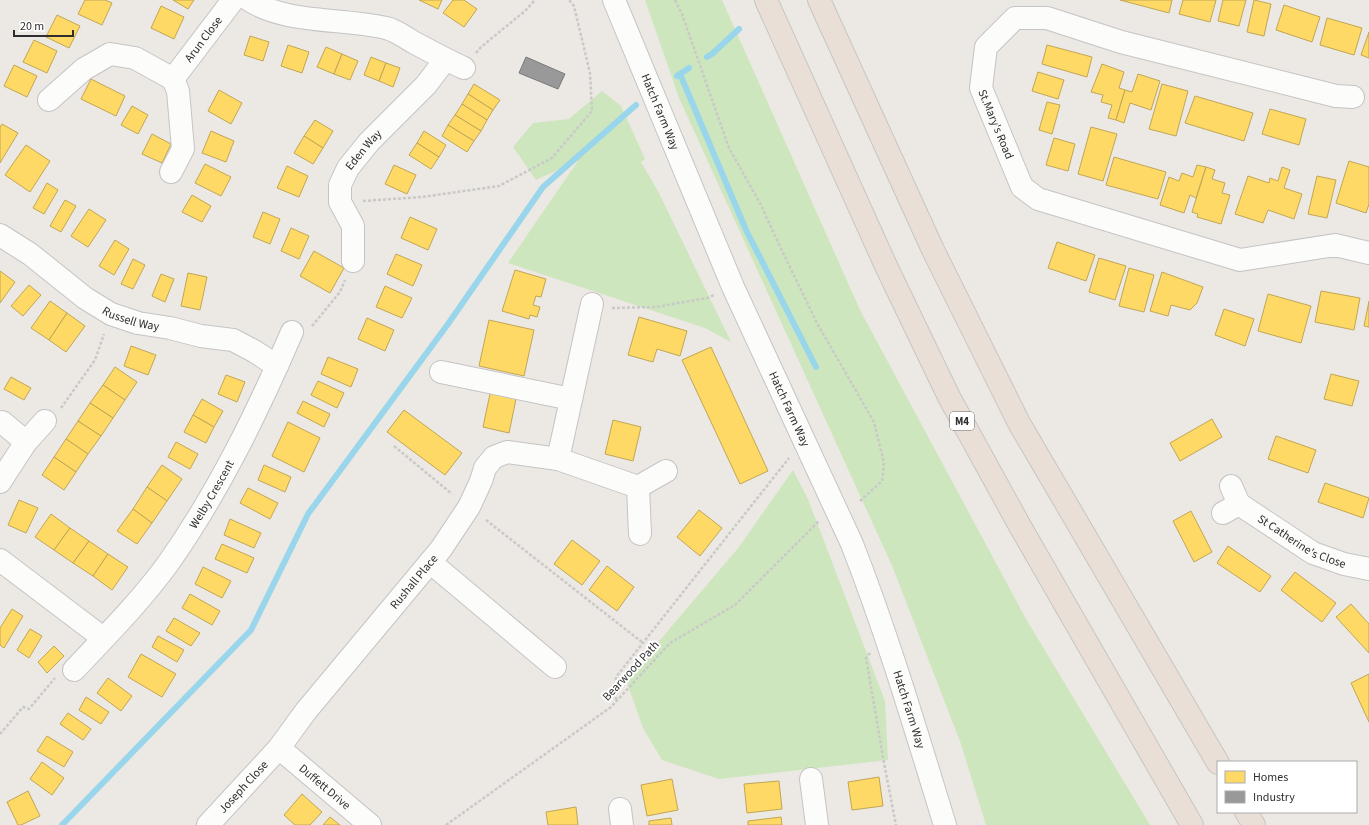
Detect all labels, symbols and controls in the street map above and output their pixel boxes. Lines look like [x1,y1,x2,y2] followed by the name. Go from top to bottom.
[14,12,73,38] scale bar
[180,13,226,66] street label: Arun Close
[20,18,44,35] text: 20 m
[637,71,684,153] street label: Hatch Farm Way
[974,87,1018,162] street label: St.Mary's Road
[341,125,386,174] street label: Eden Way
[99,302,161,335] street label: Russell Way
[765,369,814,450] street label: Hatch Farm Way
[950,412,974,430] road number: M4
[185,457,238,532] street label: Welby Crescent
[1254,510,1348,573] street label: St Catherine's Close
[386,551,442,613] street label: Rushall Place
[599,637,663,705] street label: Bearwood Path
[889,668,930,751] street label: Hatch Farm Way
[215,757,272,817] street label: Joseph Close
[295,760,354,814] street label: Duffett Drive
[1217,761,1357,813] legend
[1253,769,1288,786] text: Homes
[1253,789,1295,806] text: Industry

